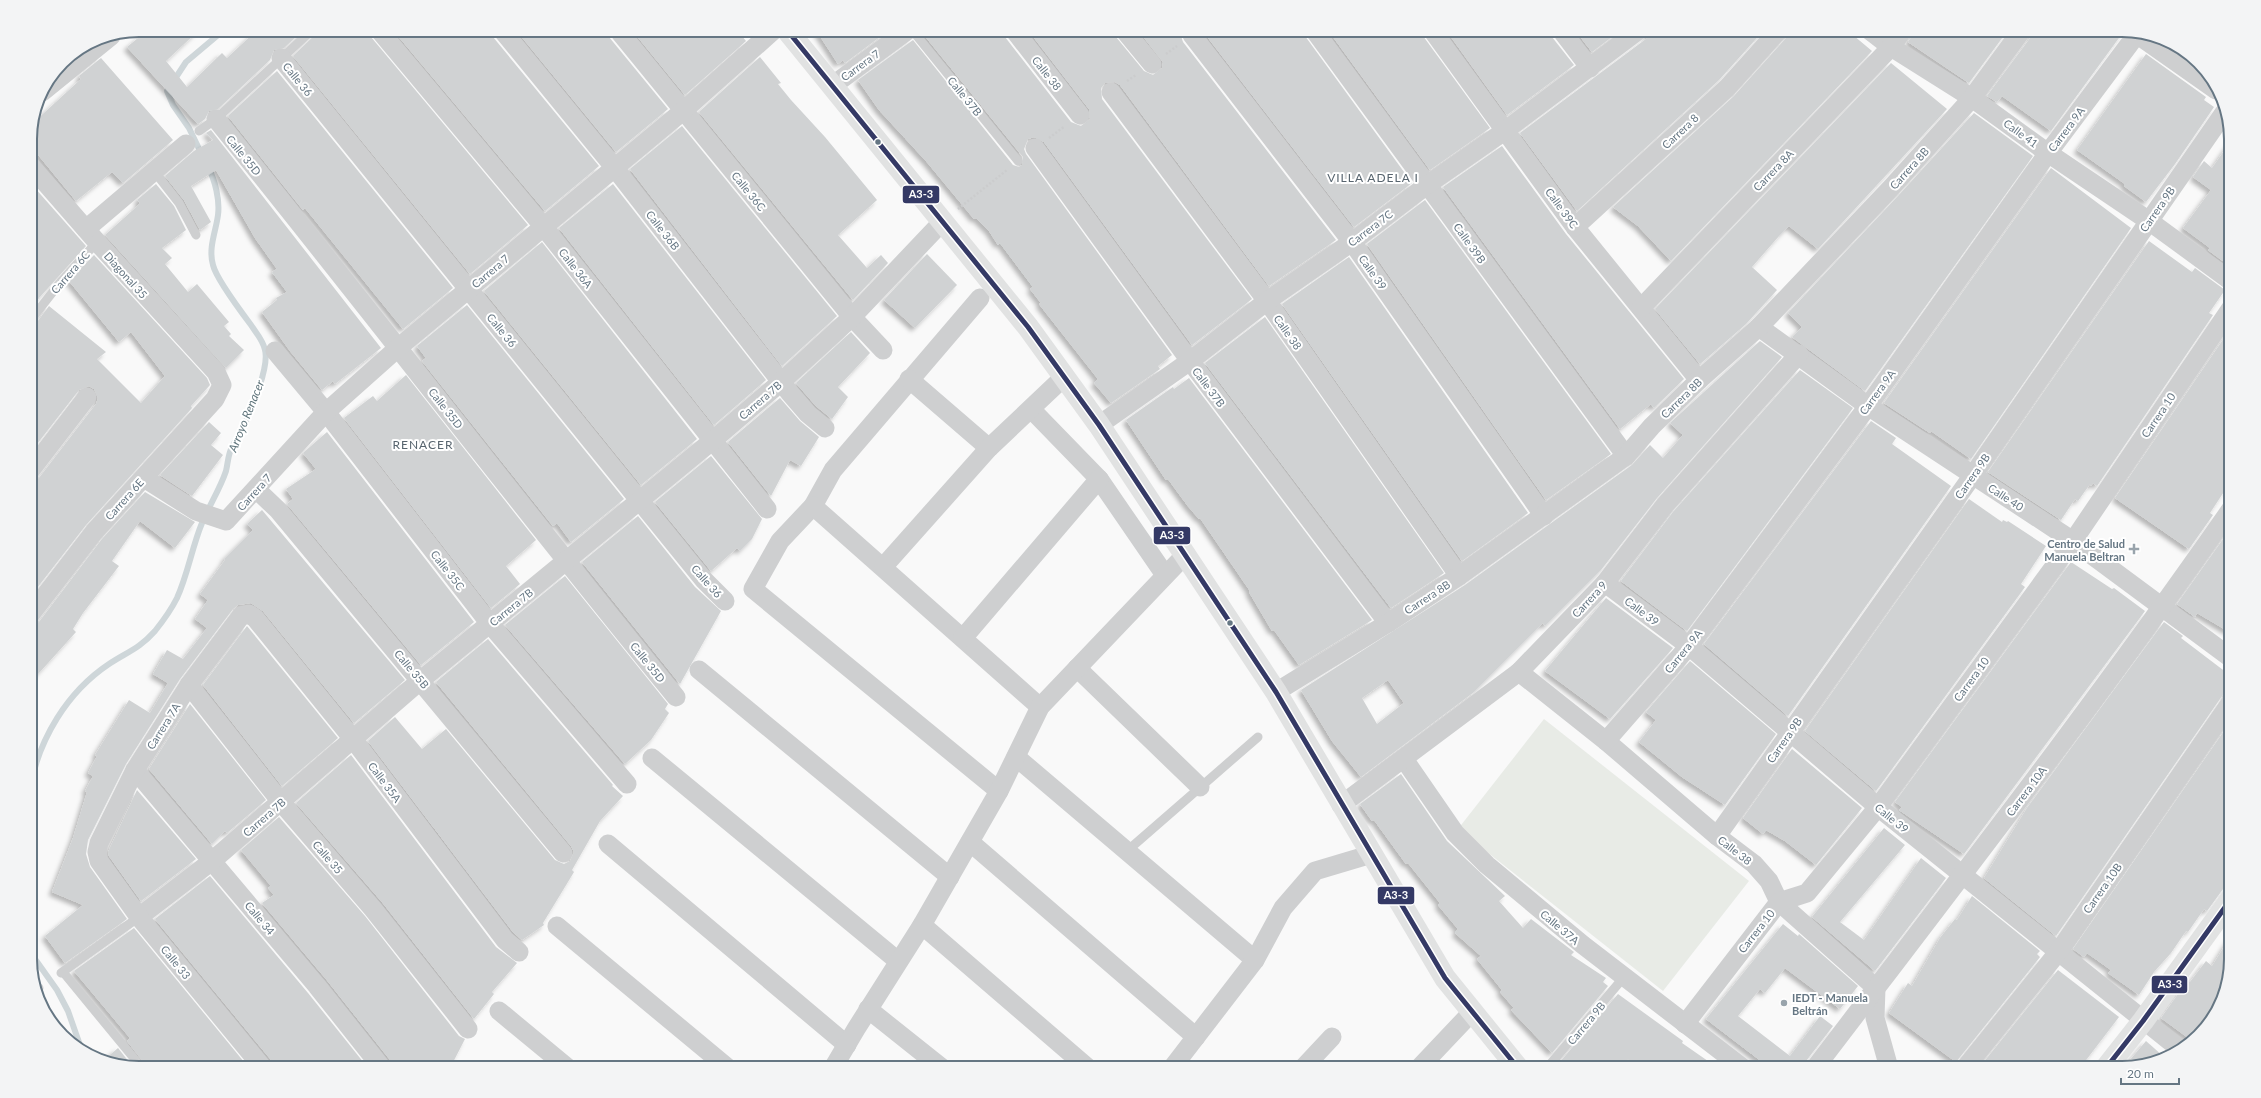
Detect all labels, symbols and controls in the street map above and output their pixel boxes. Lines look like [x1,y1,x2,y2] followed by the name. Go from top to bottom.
[838,47,882,83] street label: Carrera 7
[1030,53,1064,93] street label: Calle 38
[281,60,315,98] street label: Calle 36
[945,74,985,118] street label: Calle 37B
[2045,104,2087,154] street label: Carrera 9A
[1659,111,1701,151] street label: Carrera 8
[2001,116,2041,150] street label: Calle 41
[224,132,264,178] street label: Calle 35D
[873,137,883,147] unlabelled marker
[1887,144,1931,192] street label: Carrera 8B
[1750,146,1796,193] street label: Carrera 8A
[729,169,769,214] street label: Calle 36C
[1327,170,1419,185] district label: VILLA ADELA I
[2137,184,2177,234] street label: Carrera 9B
[902,185,940,204] line badge: A3-3
[1543,185,1581,231] street label: Calle 39C
[908,187,933,200] text: A3-3
[1345,207,1395,249] street label: Carrera 7C
[644,208,682,252] street label: Calle 36B
[1451,220,1489,266] street label: Calle 39B
[556,246,596,291] street label: Calle 36A
[48,247,92,296] street label: Carrera 6C
[102,249,150,301] street label: Diagonal 35
[469,252,511,290] street label: Carrera 7
[1356,252,1390,292] street label: Calle 39
[485,311,519,349] street label: Calle 36
[1271,312,1305,352] street label: Calle 38
[1190,365,1228,409] street label: Calle 37B
[1856,367,1898,417] street label: Carrera 9A
[1658,375,1704,421] street label: Carrera 8B
[224,377,268,455] water label: Arroyo Renacer
[736,378,784,422] street label: Carrera 7B
[426,385,466,431] street label: Calle 35D
[2138,390,2178,440] street label: Carrera 10
[393,437,453,452] district label: RENACER
[1952,451,1992,501] street label: Carrera 9B
[234,471,274,513] street label: Carrera 7
[102,476,146,522] street label: Carrera 6E
[1986,481,2027,514] street label: Calle 40
[1153,526,1191,545] line badge: A3-3
[1159,528,1184,541] text: A3-3
[2044,537,2125,563] place label: Centro de Salud Manuela Beltran
[2128,543,2140,555] marker: Centro de Salud Manuela Beltran
[428,548,468,593] street label: Calle 35C
[689,562,725,600] street label: Calle 36
[1402,577,1452,617] street label: Carrera 8B
[1569,578,1609,620] street label: Carrera 9
[487,586,535,628] street label: Carrera 7B
[1622,594,1662,628] street label: Calle 39
[1225,618,1235,628] unlabelled marker
[1661,626,1705,675] street label: Carrera 9A
[628,639,668,685] street label: Calle 35D
[392,647,432,691] street label: Calle 35B
[1951,654,1992,704] street label: Carrera 10
[144,700,183,752] street label: Carrera 7A
[1764,715,1804,765] street label: Carrera 9B
[366,759,405,805] street label: Calle 35A
[2003,763,2049,818] street label: Carrera 10A
[240,795,288,839] street label: Carrera 7B
[1873,801,1911,835] street label: Calle 39
[1715,833,1755,867] street label: Calle 38
[310,838,346,876] street label: Calle 35
[2080,860,2124,916] street label: Carrera 10B
[1377,886,1415,905] line badge: A3-3
[1383,888,1408,901] text: A3-3
[242,899,278,938] street label: Calle 34
[1735,906,1777,955] street label: Carrera 10
[1538,907,1583,947] street label: Calle 37A
[159,943,193,981] street label: Calle 33
[2151,975,2188,994] line badge: A3-3
[2157,977,2182,990] text: A3-3
[1792,991,1868,1017] place label: IEDT - Manuela Beltrán
[1779,998,1789,1008] marker: IEDT - Manuela Beltrán
[1564,999,1608,1047] street label: Carrera 9B
[2121,1060,2179,1086] scale bar
[2127,1066,2154,1081] text: 20 m

